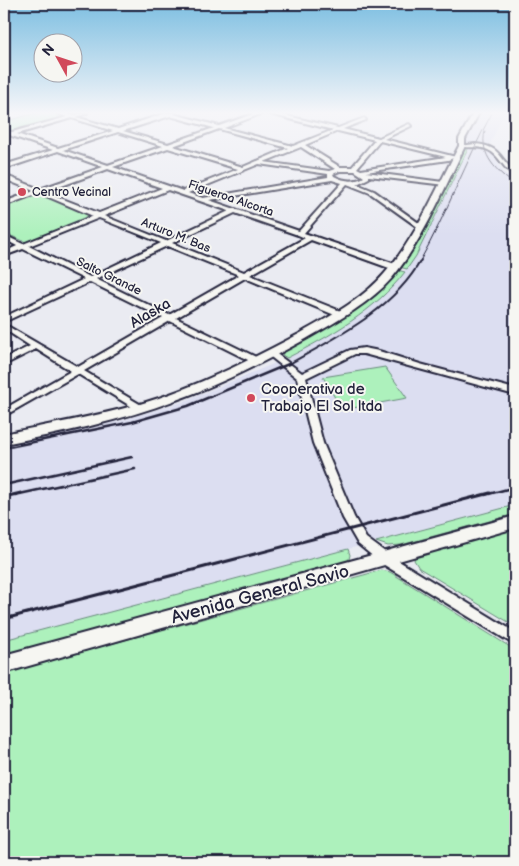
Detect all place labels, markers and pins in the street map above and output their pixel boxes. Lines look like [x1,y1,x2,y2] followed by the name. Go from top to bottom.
[32,185,111,200] place label: Centro Vecinal
[16,186,28,198] marker: Centro Vecinal
[261,380,383,416] place label: Cooperativa de Trabajo El Sol ltda
[245,392,257,404] marker: Cooperativa de Trabajo El Sol ltda

